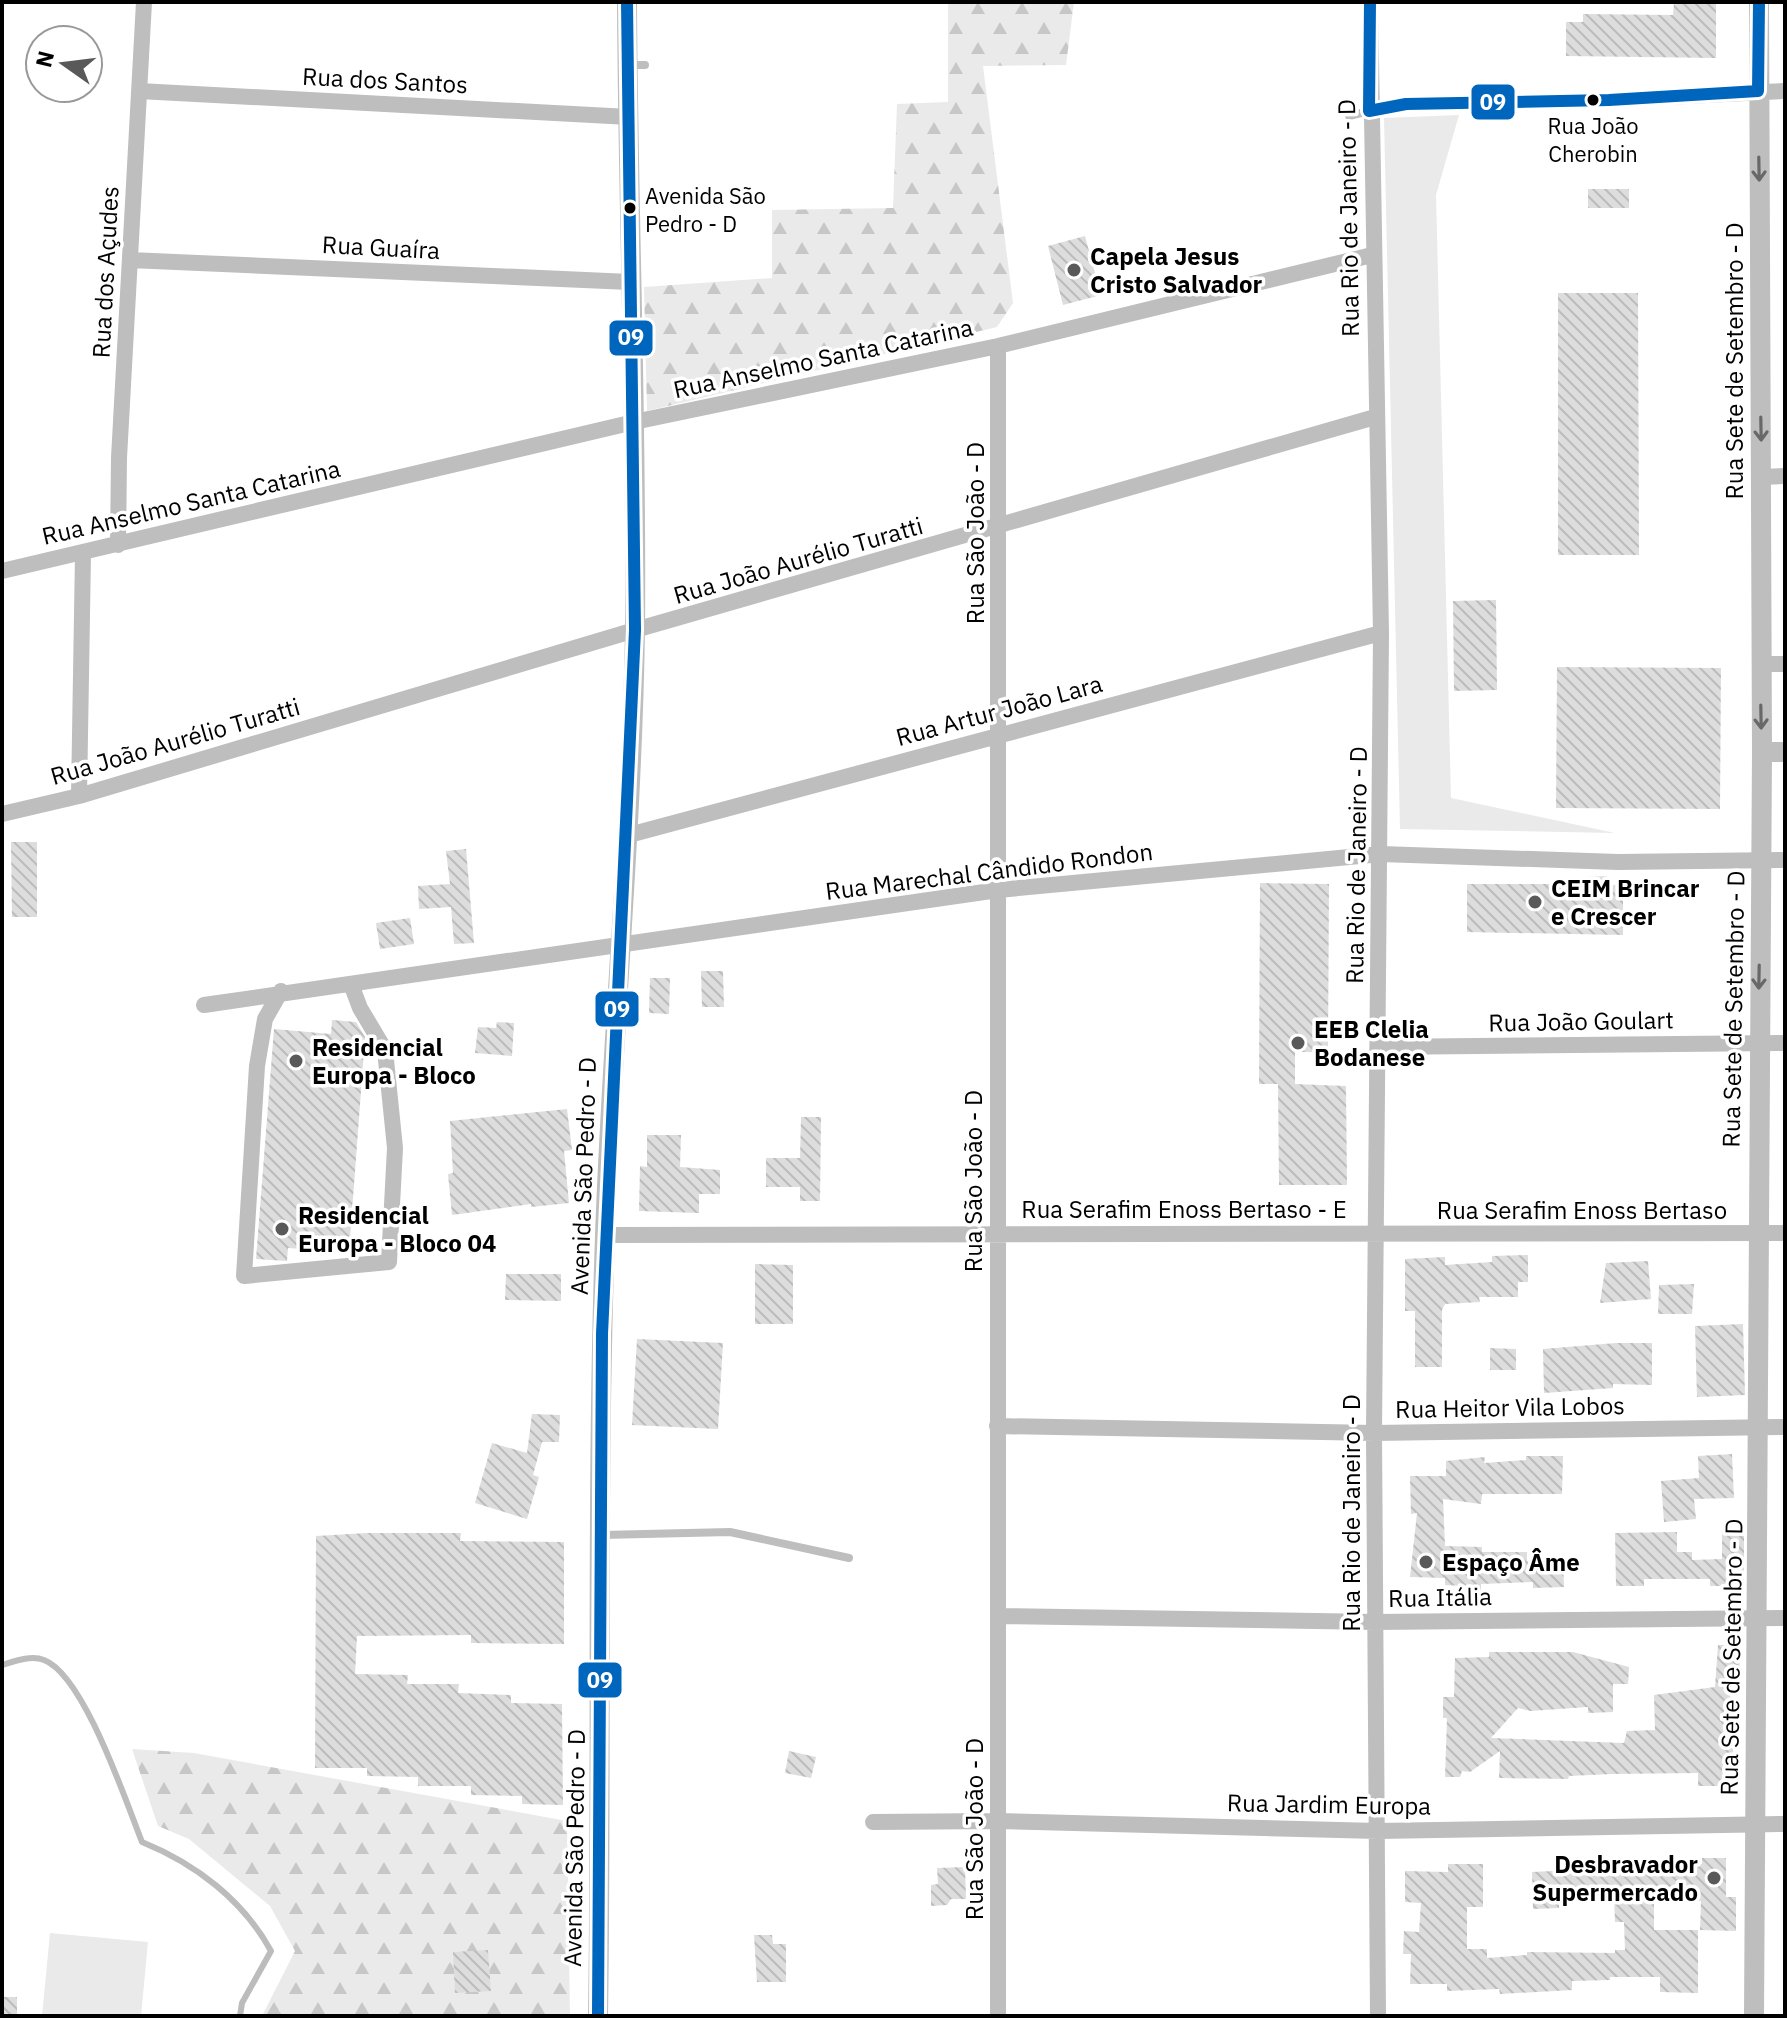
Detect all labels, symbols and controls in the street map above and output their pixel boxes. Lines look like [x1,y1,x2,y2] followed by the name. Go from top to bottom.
[24,24,104,104] north arrow
[28,48,60,70] text: N
[301,60,469,100] street label: Rua dos Santos
[1470,83,1516,121] line badge: 09
[1480,87,1506,116] text: 09
[1585,92,1601,108] marker: Rua João Cherobin
[1330,99,1366,337] street label: Rua Rio de Janeiro - D
[1547,111,1639,168] place label: Rua João Cherobin
[1751,155,1766,182] one-way arrow
[645,181,766,238] place label: Avenida São Pedro - D
[85,185,125,359] street label: Rua dos Açudes
[622,200,638,216] marker: Avenida São Pedro - D
[1718,222,1750,500] street label: Rua Sete de Setembro - D
[321,228,441,266] street label: Rua Guaíra
[1090,240,1263,300] place label: Capela Jesus Cristo Salvador
[1065,261,1083,279] marker: Capela Jesus Cristo Salvador
[670,311,976,405] street label: Rua Anselmo Santa Catarina
[608,319,654,357] line badge: 09
[618,322,644,351] text: 09
[1753,415,1769,442] one-way arrow
[959,442,991,624] street label: Rua São João - D
[39,452,344,552] street label: Rua Anselmo Santa Catarina
[670,509,926,611] street label: Rua João Aurélio Turatti
[892,667,1106,753] street label: Rua Artur João Lara
[47,690,303,792] street label: Rua João Aurélio Turatti
[1753,703,1769,730] one-way arrow
[1338,746,1374,984] street label: Rua Rio de Janeiro - D
[823,835,1155,907] street label: Rua Marechal Cândido Rondon
[1715,870,1751,1148] street label: Rua Sete de Setembro - D
[1551,872,1700,932] place label: CEIM Brincar e Crescer
[1526,893,1544,911] marker: CEIM Brincar e Crescer
[1751,963,1766,990] one-way arrow
[594,990,640,1028] line badge: 09
[604,994,630,1023] text: 09
[1488,1003,1674,1039] street label: Rua João Goulart
[1314,1013,1429,1073] place label: EEB Clelia Bodanese
[312,1031,476,1091] place label: Residencial Europa - Bloco
[1289,1034,1307,1052] marker: EEB Clelia Bodanese
[287,1052,305,1070] marker: Residencial Europa - Bloco
[563,1057,603,1295] street label: Avenida São Pedro - D
[957,1090,989,1272] street label: Rua São João - D
[1021,1193,1347,1225] street label: Rua Serafim Enoss Bertaso - E
[1437,1194,1727,1226] street label: Rua Serafim Enoss Bertaso
[298,1199,496,1259] place label: Residencial Europa - Bloco 04
[273,1220,291,1238] marker: Residencial Europa - Bloco 04
[1395,1389,1625,1425] street label: Rua Heitor Vila Lobos
[1335,1394,1367,1632] street label: Rua Rio de Janeiro - D
[1713,1518,1749,1796] street label: Rua Sete de Setembro - D
[1442,1546,1580,1578] place label: Espaço Âme
[1417,1553,1435,1571] marker: Espaço Âme
[1388,1580,1492,1614] street label: Rua Itália
[577,1661,623,1699] line badge: 09
[587,1665,613,1694] text: 09
[556,1729,592,1967] street label: Avenida São Pedro - D
[958,1738,990,1920] street label: Rua São João - D
[1227,1786,1432,1822] street label: Rua Jardim Europa
[1532,1848,1698,1908] place label: Desbravador Supermercado
[1705,1869,1723,1887] marker: Desbravador Supermercado

